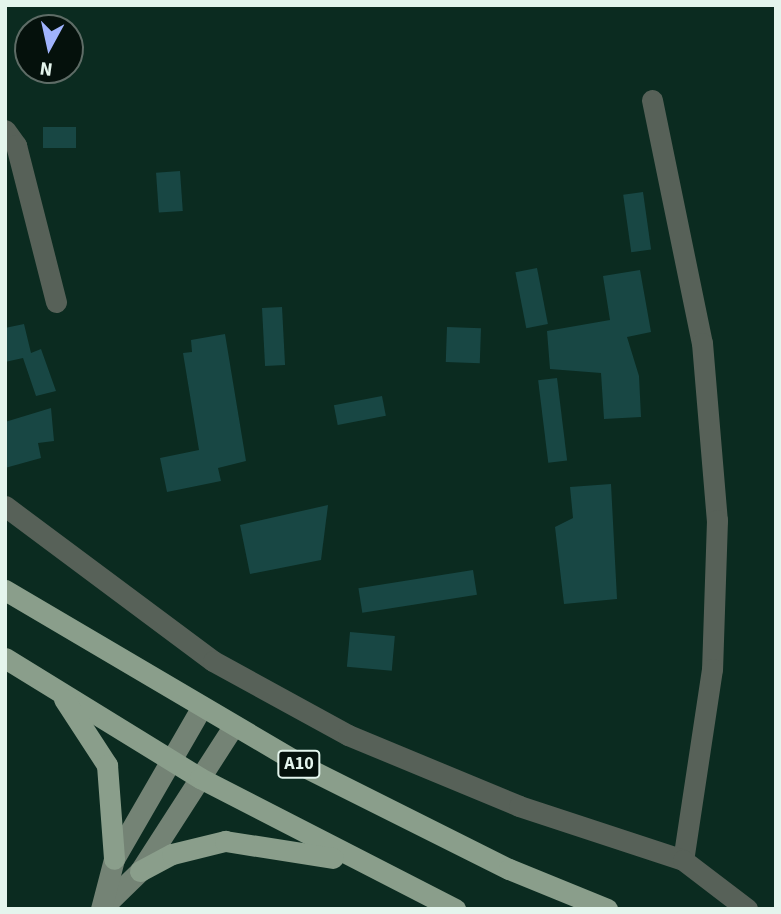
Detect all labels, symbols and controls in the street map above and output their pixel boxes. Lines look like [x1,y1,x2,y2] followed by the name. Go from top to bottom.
[14,14,84,84] north arrow
[38,54,54,83] text: N
[276,750,322,778] road number: A10

